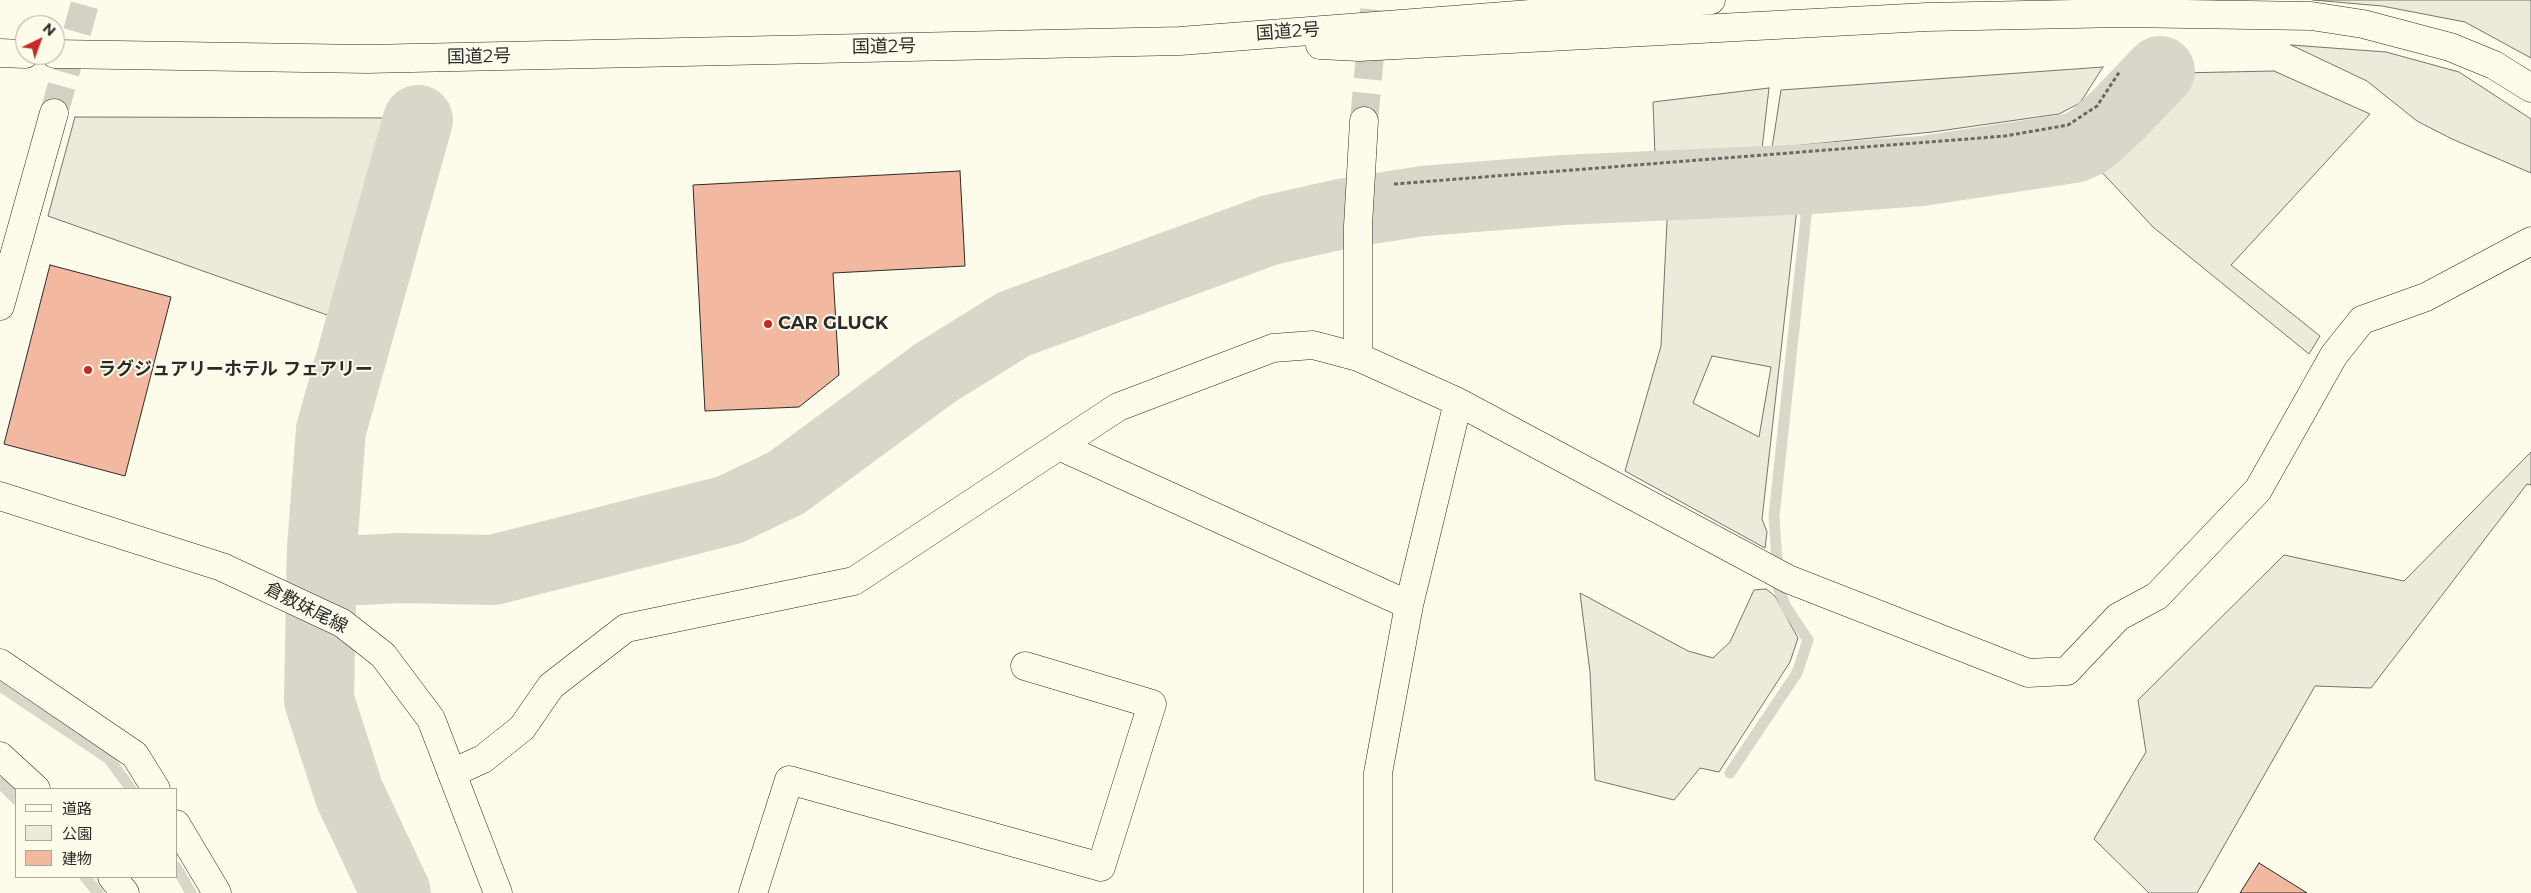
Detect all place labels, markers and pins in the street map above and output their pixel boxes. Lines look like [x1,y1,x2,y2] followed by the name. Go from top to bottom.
[778,313,888,335] place label: CAR GLUCK
[762,318,774,330] marker: CAR GLUCK
[98,359,373,381] place label: ラグジュアリーホテル フェアリー
[82,364,94,376] marker: ラグジュアリーホテル フェアリー

